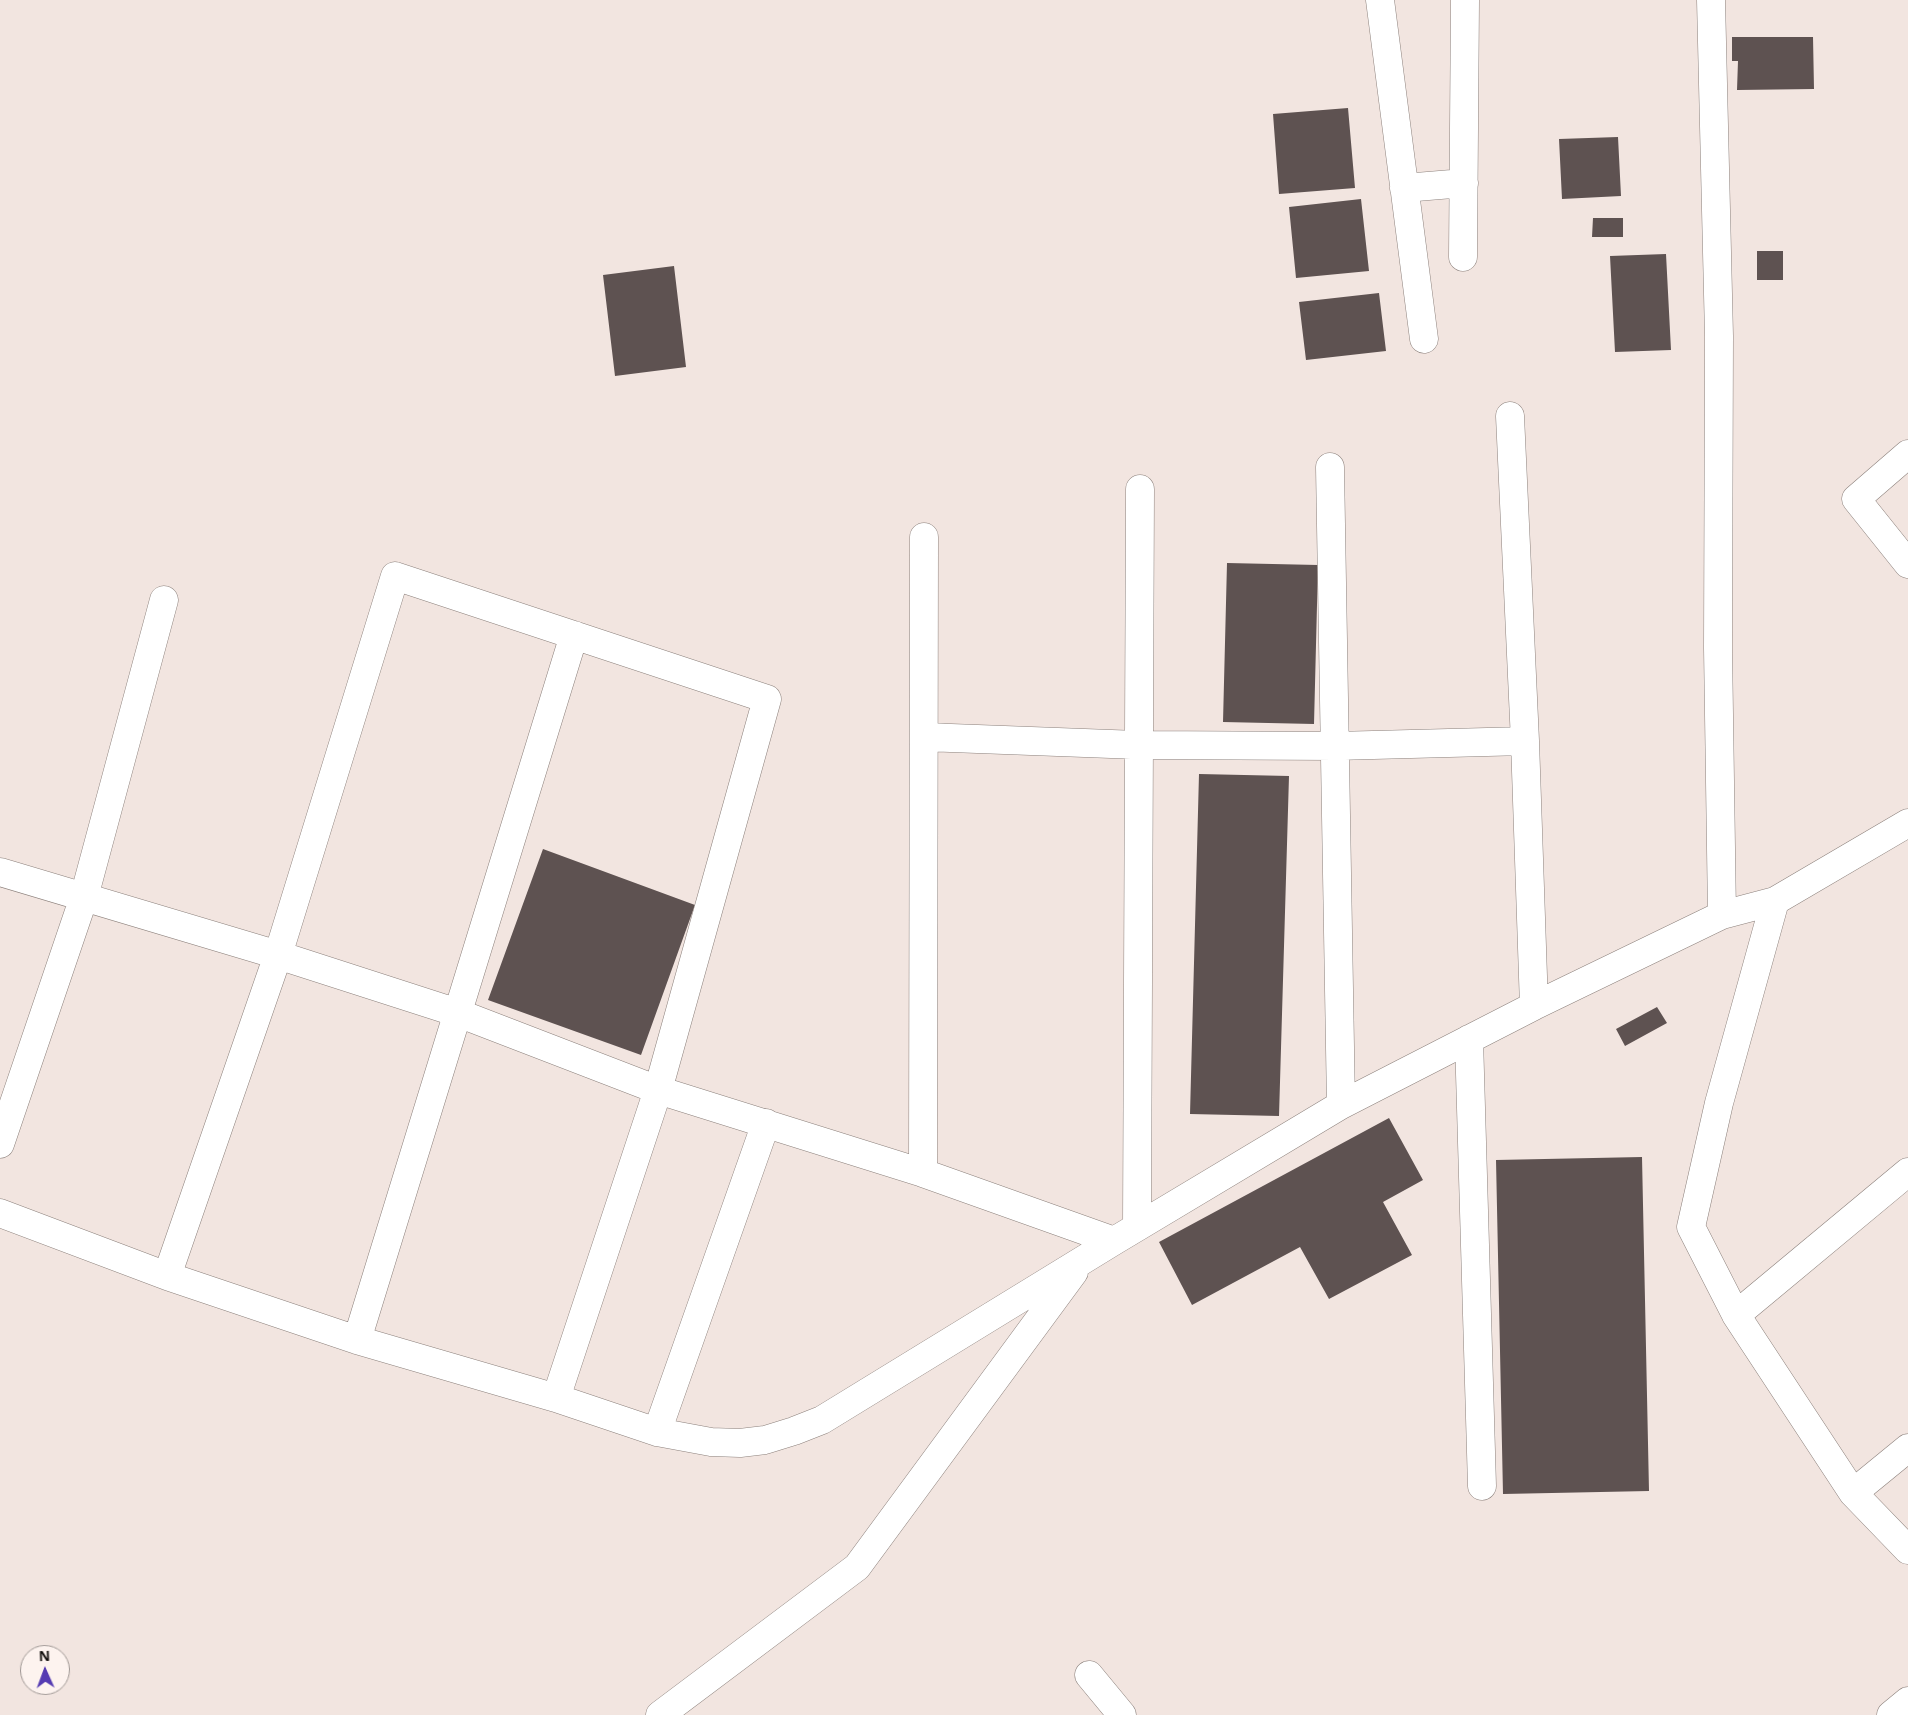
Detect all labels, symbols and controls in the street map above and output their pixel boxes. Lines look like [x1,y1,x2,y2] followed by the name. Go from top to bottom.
[20,1645,70,1695] north arrow
[38,1646,51,1665] text: N

